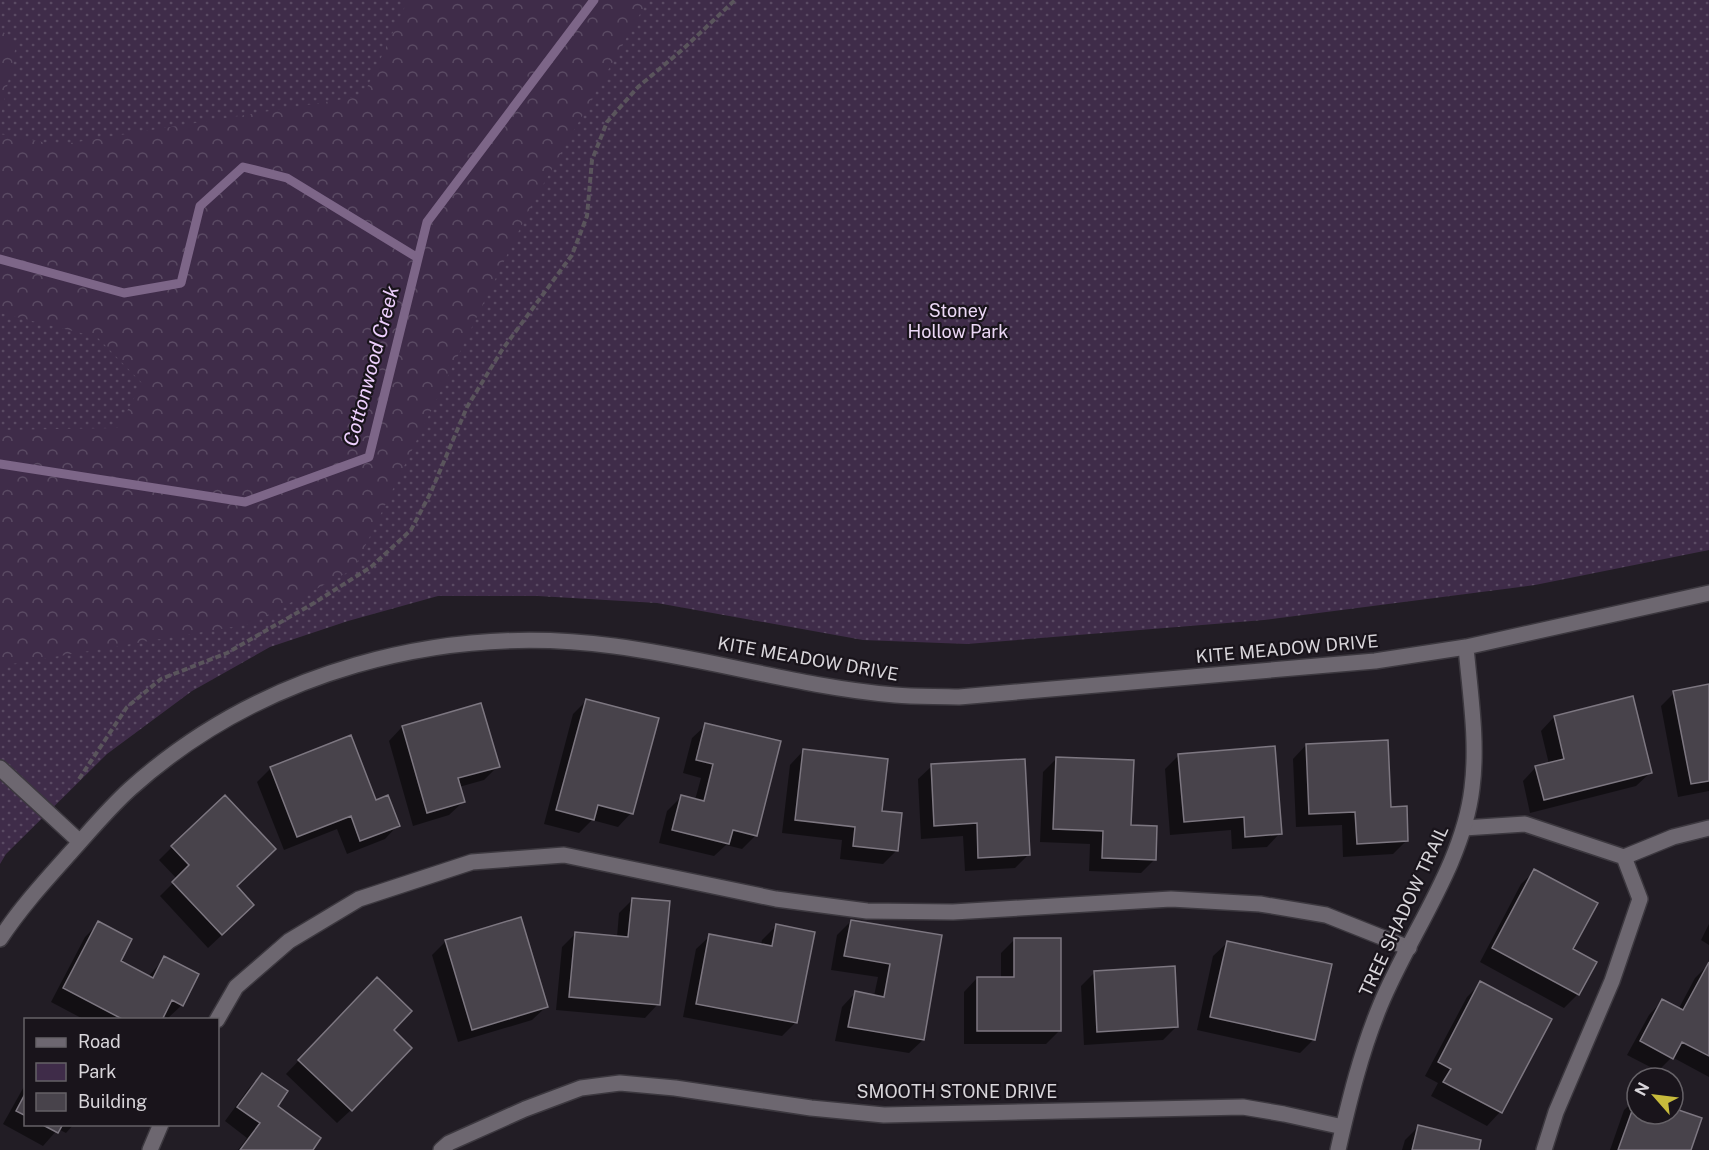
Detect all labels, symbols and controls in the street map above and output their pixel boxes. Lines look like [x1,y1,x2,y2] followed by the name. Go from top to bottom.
[338,283,404,449] water label: Cottonwood Creek
[908,300,1008,342] park label: Stoney Hollow Park
[1195,630,1379,667] street label: KITE MEADOW DRIVE
[716,632,900,685] street label: KITE MEADOW DRIVE
[1355,822,1452,1000] street label: TREE SHADOW TRAIL
[24,1018,219,1126] legend
[78,1031,121,1052] text: Road
[78,1061,116,1082] text: Park
[1625,1066,1685,1126] north arrow
[1631,1079,1654,1099] text: N
[856,1081,1058,1102] street label: SMOOTH STONE DRIVE
[78,1091,147,1112] text: Building

